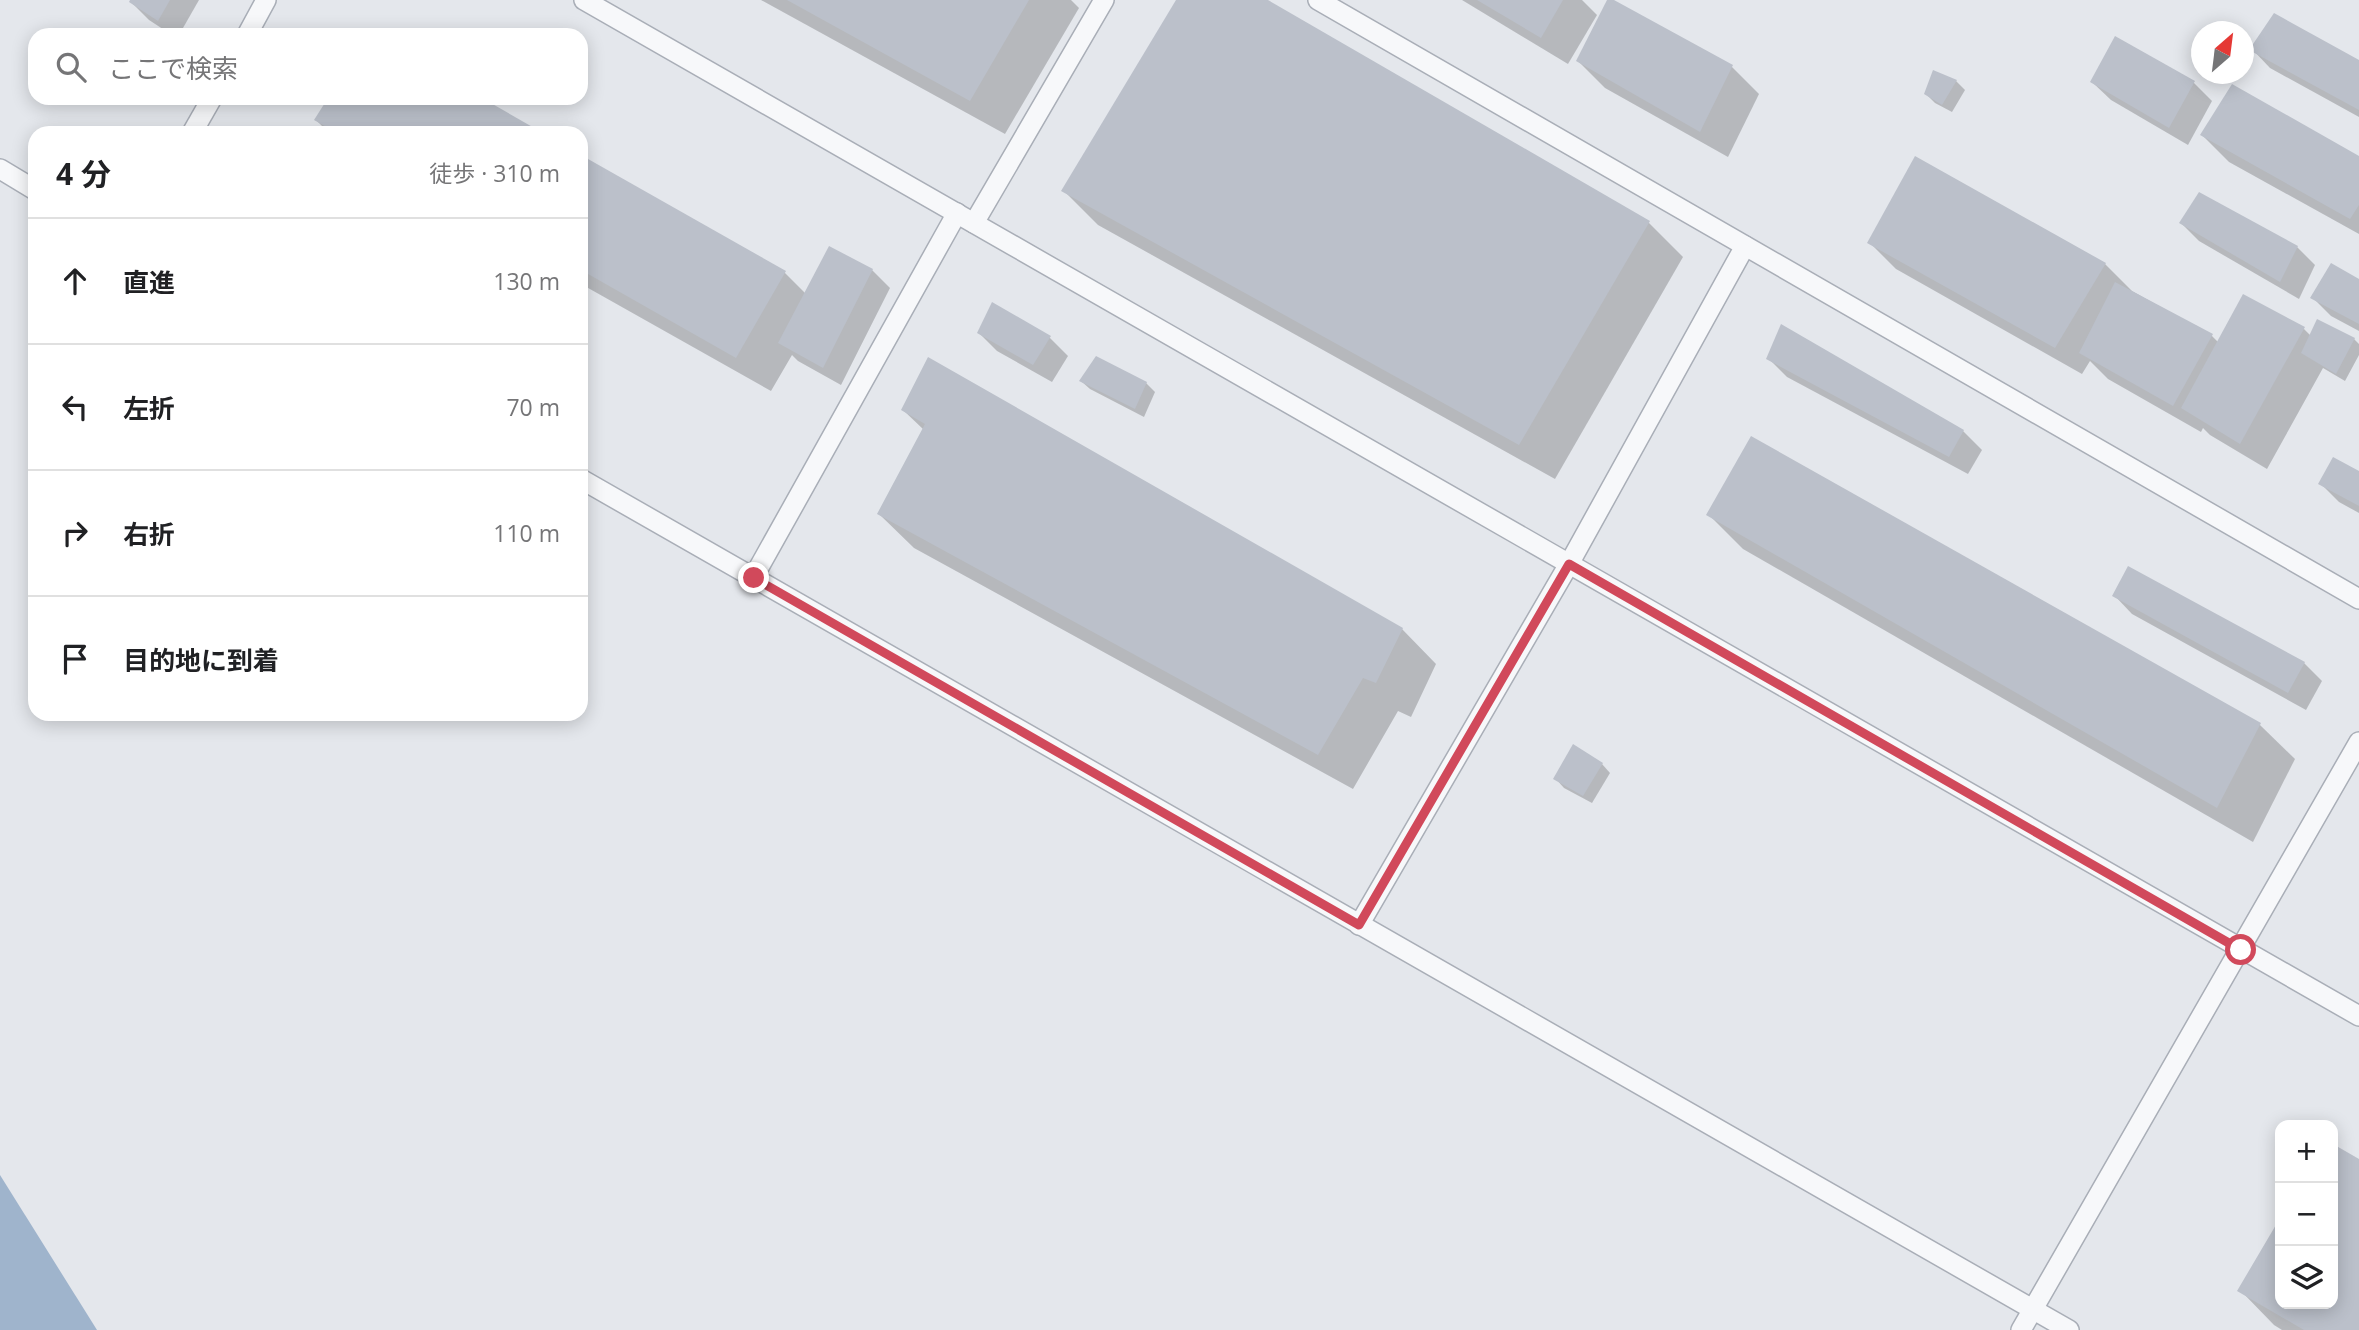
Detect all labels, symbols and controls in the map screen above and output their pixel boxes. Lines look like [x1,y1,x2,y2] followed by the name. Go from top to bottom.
[2191,21,2254,84] north arrow
[28,28,588,105] search box
[52,48,90,86] icon: search
[108,50,238,86] text: ここで検索
[56,153,111,194] text: 4 分
[429,157,560,189] text: 徒歩 · 310 m
[56,262,94,300] icon: ahead
[123,264,175,300] text: 直進
[493,265,560,297] text: 130 m
[56,388,94,426] icon: left
[123,390,175,426] text: 左折
[506,391,560,423] text: 70 m
[56,514,94,552] icon: right
[123,516,175,552] text: 右折
[493,517,560,549] text: 110 m
[738,562,769,593] route end
[56,640,94,678] icon: arrive
[123,642,279,678] text: 目的地に到着
[2225,934,2256,965] route start
[2275,1120,2338,1309] map controls
[2275,1120,2338,1183] button: +
[2275,1183,2338,1246] button: −
[2275,1246,2338,1309] button: layers

